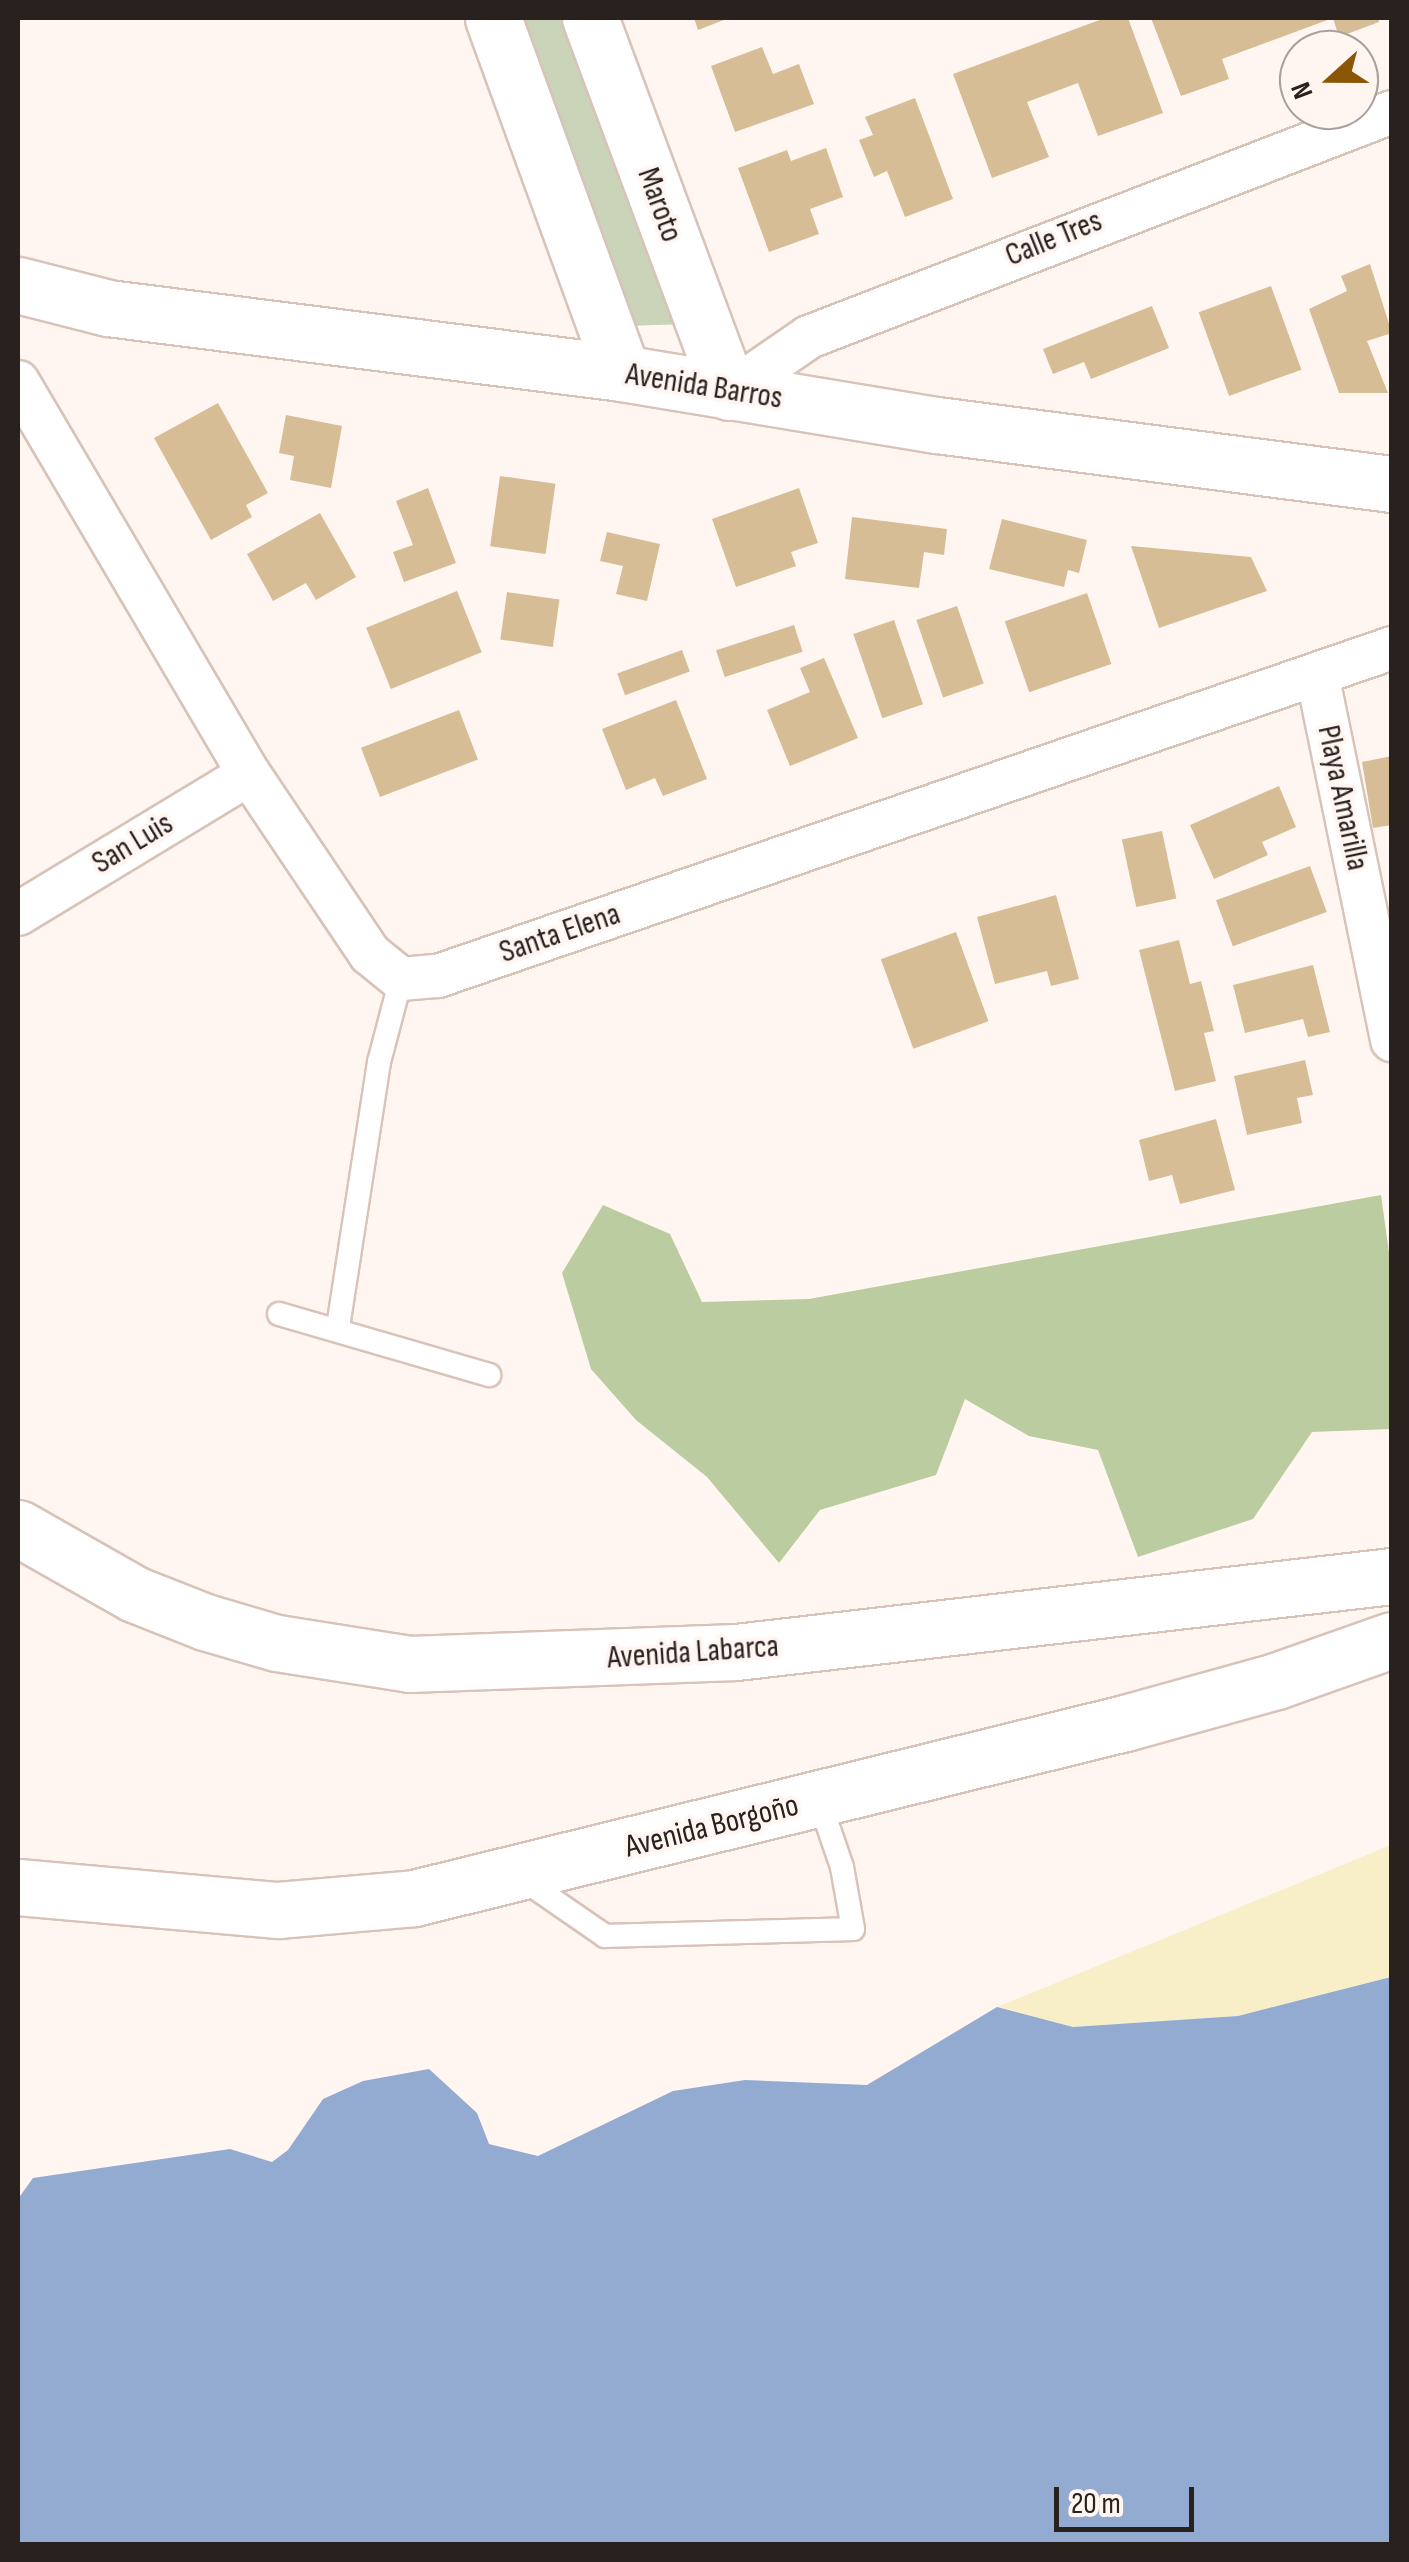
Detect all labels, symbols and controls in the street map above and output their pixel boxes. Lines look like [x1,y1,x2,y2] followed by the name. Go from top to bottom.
[1279,30,1379,130] north arrow
[1284,77,1320,103] text: N
[628,163,690,247] street label: Maroto
[1000,202,1108,276] street label: Calle Tres
[623,356,785,418] street label: Avenida Barros
[1308,722,1376,874] street label: Playa Amarilla
[86,805,180,883] street label: San Luis
[495,896,625,972] street label: Santa Elena
[606,1628,780,1678] street label: Avenida Labarca
[621,1787,803,1867] street label: Avenida Borgoño
[1059,2467,1199,2529] scale bar
[1071,2486,1121,2522] text: 20 m

